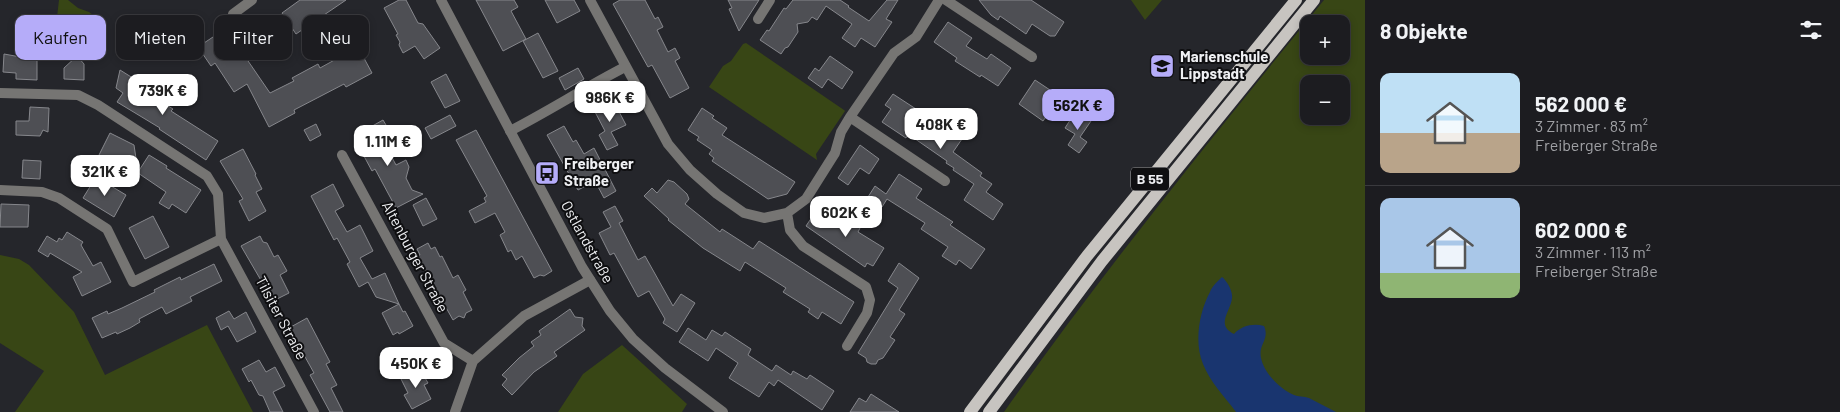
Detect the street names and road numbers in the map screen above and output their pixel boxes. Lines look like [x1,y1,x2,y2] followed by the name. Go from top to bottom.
[1131,168,1169,190] road number: B 55
[558,197,618,286] street label: Ostlandstraße
[379,198,453,315] street label: Altenburger Straße
[252,273,311,362] street label: Tilsiter Straße

